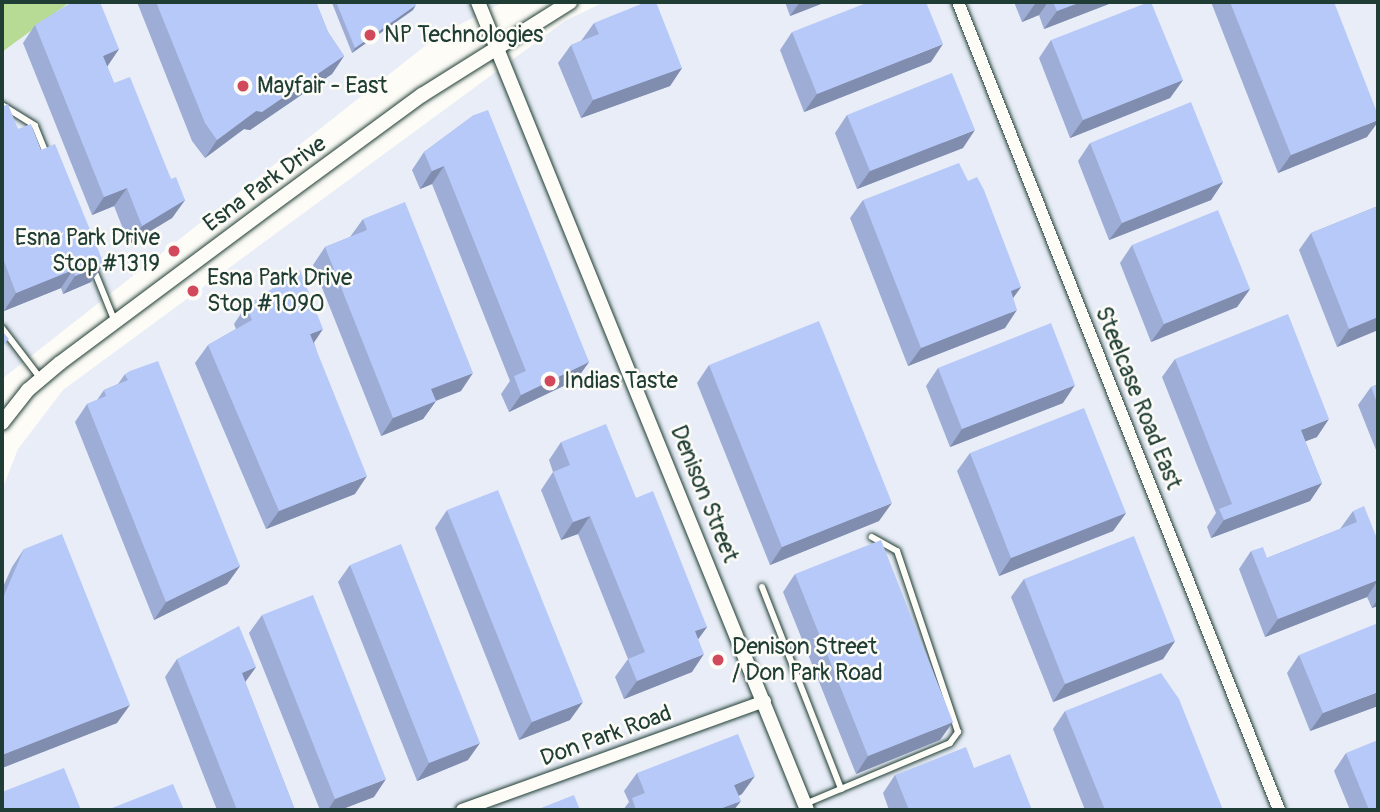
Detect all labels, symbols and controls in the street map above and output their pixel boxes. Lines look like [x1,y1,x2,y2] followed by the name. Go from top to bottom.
[384,21,543,49] place label: NP Technologies
[362,27,378,43] marker: NP Technologies
[257,72,387,100] place label: Mayfair - East
[235,78,251,94] marker: Mayfair - East
[198,130,332,238] street label: Esna Park Drive
[15,224,160,278] place label: Esna Park Drive Stop #1319
[166,243,182,259] marker: Esna Park Drive Stop #1319
[207,264,352,318] place label: Esna Park Drive Stop #1090
[185,283,201,299] marker: Esna Park Drive Stop #1090
[1089,303,1187,493] street label: Steelcase Road East
[564,367,678,395] place label: Indias Taste
[542,373,558,389] marker: Indias Taste
[664,422,744,566] street label: Denison Street
[732,633,883,687] place label: Denison Street / Don Park Road
[710,652,726,668] marker: Denison Street / Don Park Road
[537,700,675,772] street label: Don Park Road

